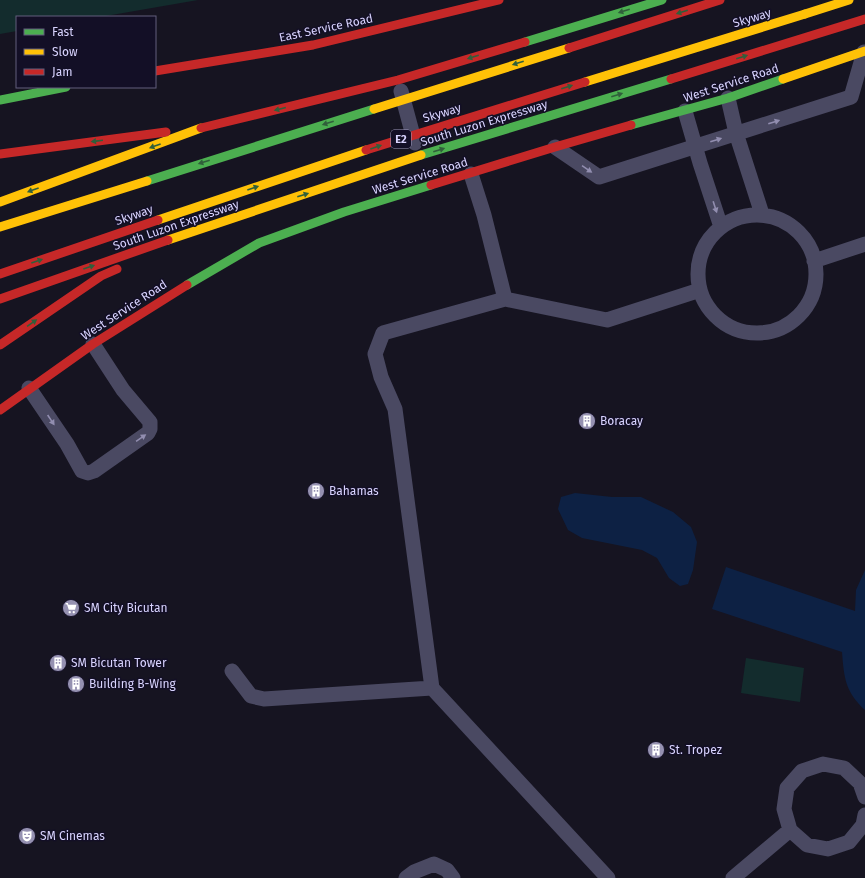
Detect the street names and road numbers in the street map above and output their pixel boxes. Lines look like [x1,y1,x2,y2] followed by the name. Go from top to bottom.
[731,6,773,30] street label: Skyway
[278,11,374,45] street label: East Service Road
[682,61,780,105] street label: West Service Road
[419,97,549,149] street label: South Luzon Expressway
[421,101,463,125] street label: Skyway
[391,130,411,148] road number: E2
[370,155,470,197] street label: West Service Road
[111,197,241,253] street label: South Luzon Expressway
[113,202,155,228] street label: Skyway
[79,277,169,343] street label: West Service Road

